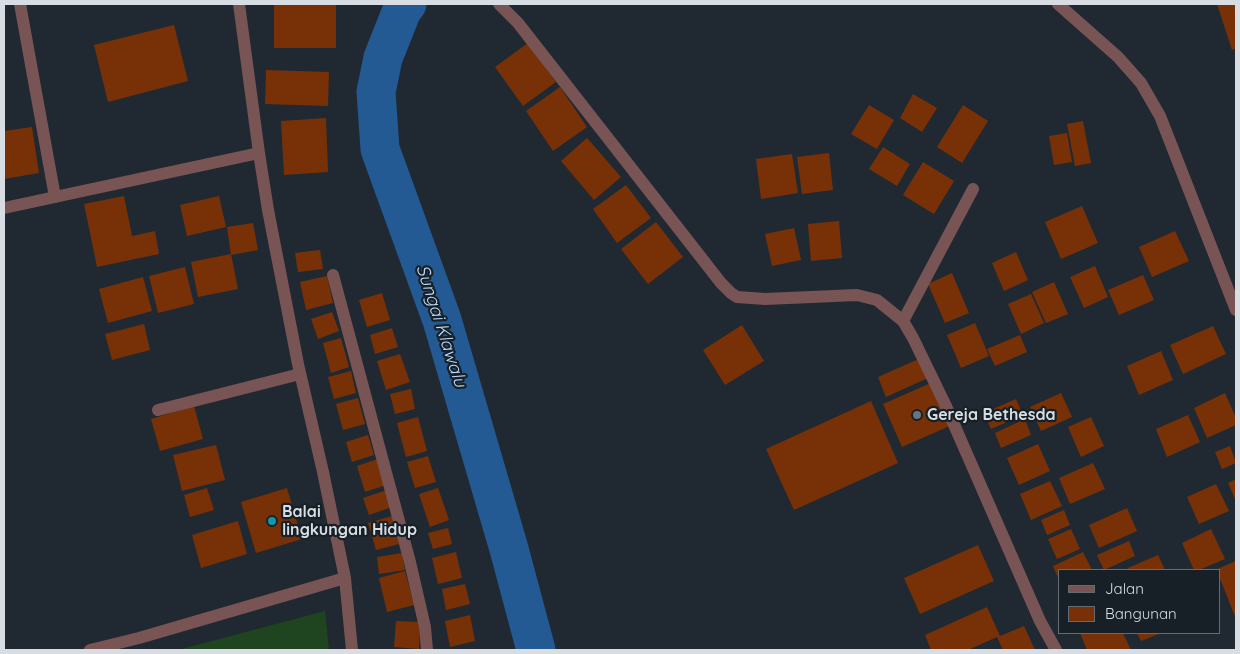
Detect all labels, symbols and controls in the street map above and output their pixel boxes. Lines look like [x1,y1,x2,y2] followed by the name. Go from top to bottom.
[411,262,471,390] water label: Sungai Klawalu
[927,405,1056,425] place label: Gereja Bethesda
[911,409,923,421] marker: Gereja Bethesda
[282,502,417,540] place label: Balai lingkungan Hidup
[266,515,278,527] marker: Balai lingkungan Hidup
[1058,569,1220,634] legend
[1105,579,1144,598] text: Jalan
[1105,604,1177,623] text: Bangunan

